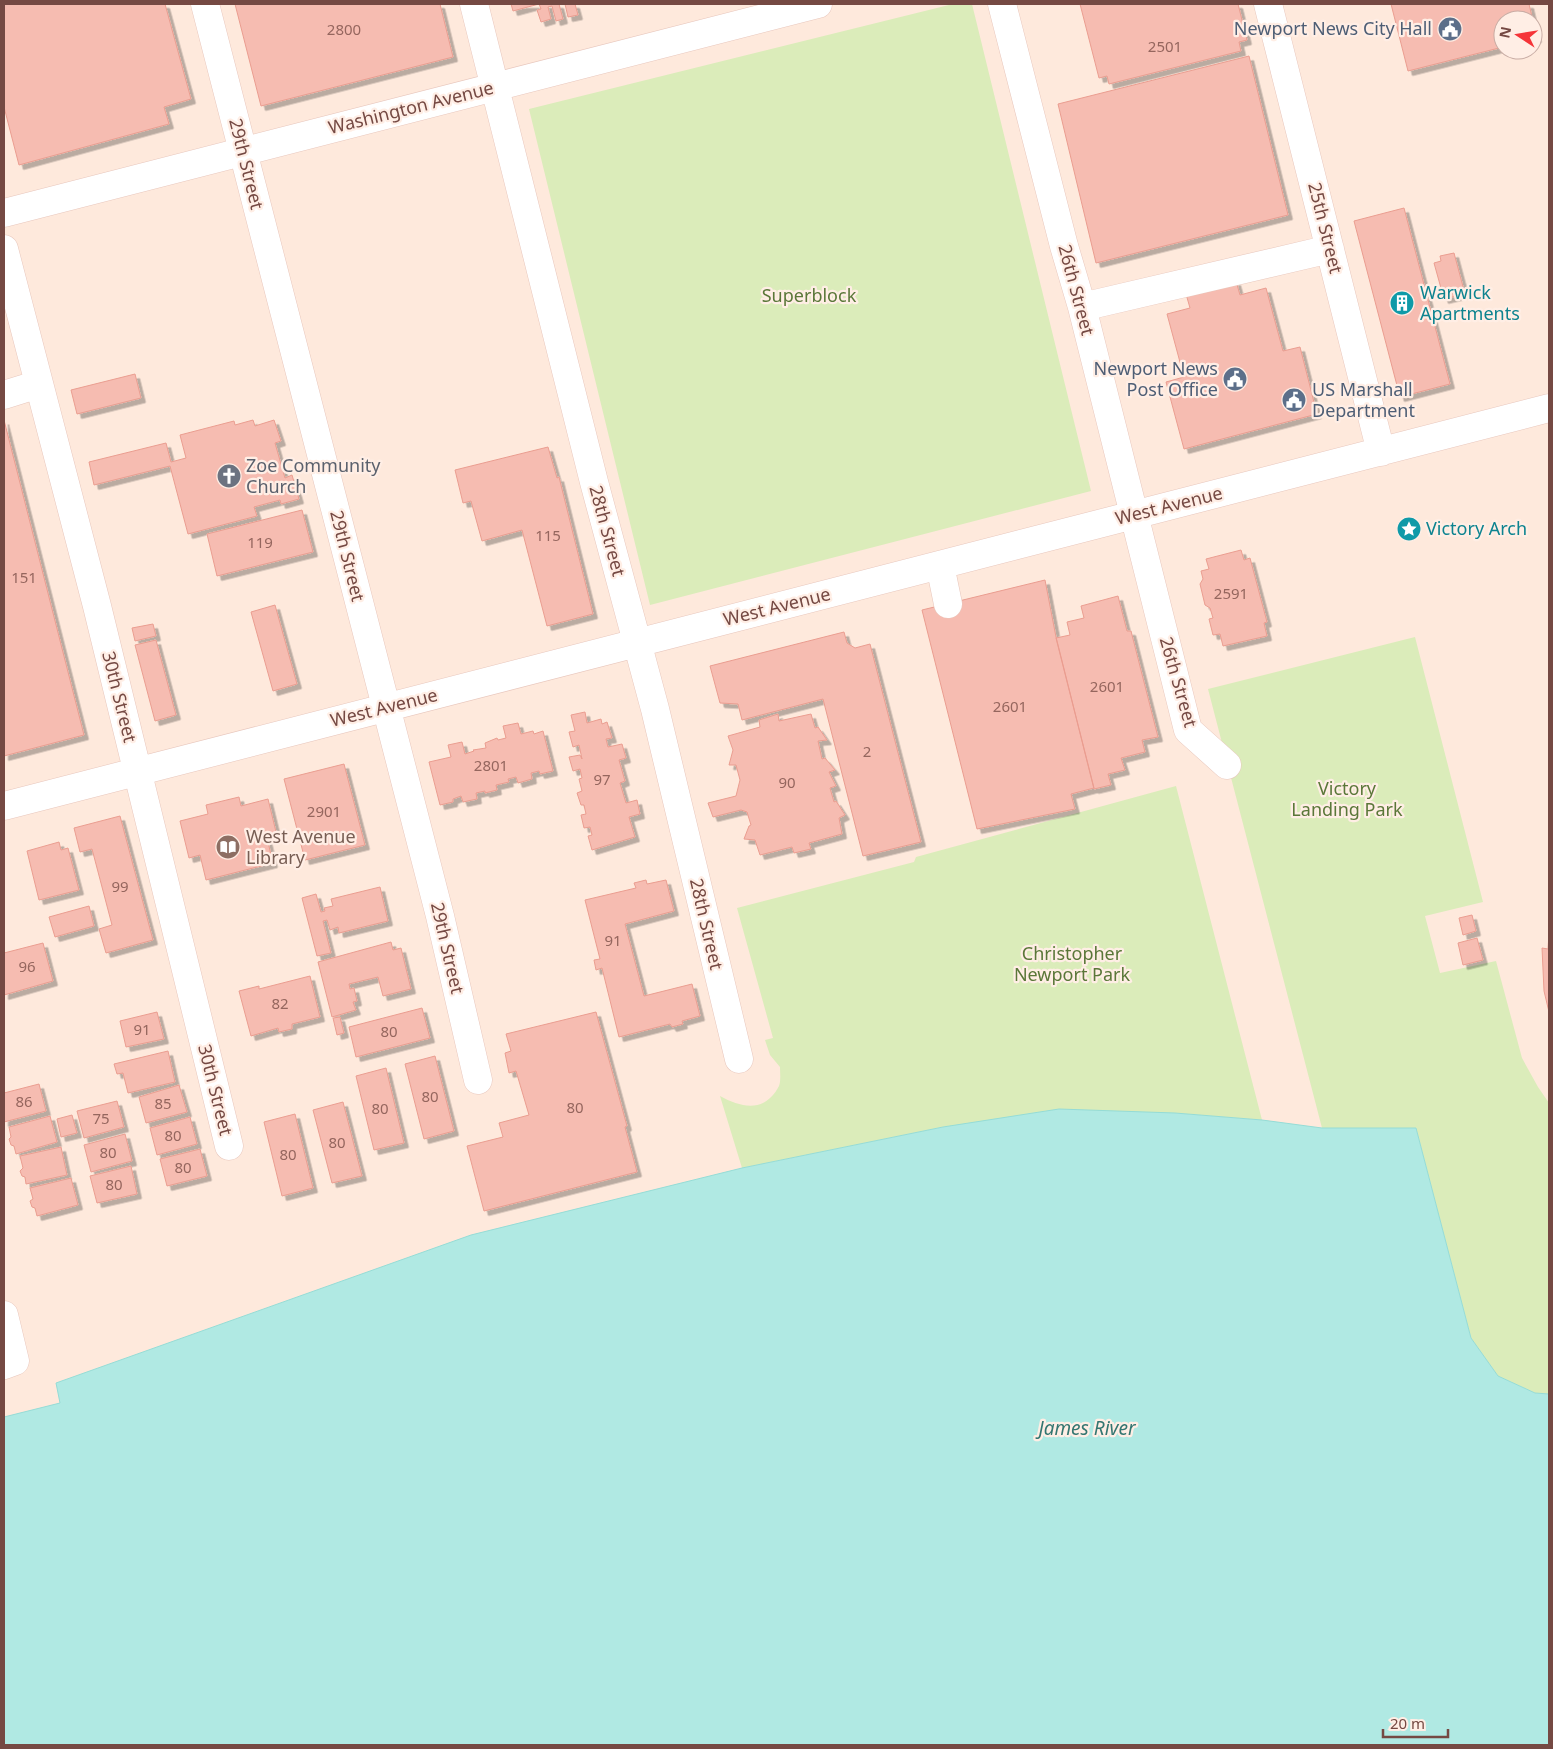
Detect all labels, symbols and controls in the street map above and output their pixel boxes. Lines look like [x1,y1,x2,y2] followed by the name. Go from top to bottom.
[1493,10,1543,60] north arrow
[1234,16,1432,40] place label: Newport News City Hall
[1437,16,1463,42] public building icon: Newport News City Hall
[327,19,361,39] house number: 2800
[1494,25,1515,40] text: N
[1148,36,1182,56] house number: 2501
[326,75,496,139] street label: Washington Avenue
[224,116,270,212] street label: 29th Street
[1303,180,1349,276] street label: 25th Street
[1053,242,1101,338] street label: 26th Street
[1420,280,1520,325] place label: Warwick Apartments
[762,283,857,307] park label: Superblock
[1389,290,1415,316] building icon: Warwick Apartments
[1094,356,1218,401] place label: Newport News Post Office
[1222,366,1248,392] public building icon: Newport News Post Office
[1312,377,1415,422] place label: US Marshall Department
[1281,387,1307,413] public building icon: US Marshall Department
[246,453,381,498] place label: Zoe Community Church
[216,463,242,489] church icon: Zoe Community Church
[1113,480,1225,530] street label: West Avenue
[584,483,632,579] street label: 28th Street
[325,508,371,604] street label: 29th Street
[1396,516,1422,542] place icon: Victory Arch
[1426,516,1527,540] place label: Victory Arch
[535,525,561,545] house number: 115
[247,532,273,552] house number: 119
[11,567,37,587] house number: 151
[721,581,833,631] street label: West Avenue
[1214,583,1248,603] house number: 2591
[1155,634,1203,730] street label: 26th Street
[97,649,143,745] street label: 30th Street
[1090,676,1124,696] house number: 2601
[328,682,440,732] street label: West Avenue
[993,696,1027,716] house number: 2601
[863,741,871,761] house number: 2
[474,755,508,775] house number: 2801
[593,769,611,789] house number: 97
[778,772,796,792] house number: 90
[1291,776,1403,821] park label: Victory Landing Park
[307,801,341,821] house number: 2901
[246,824,356,869] place label: West Avenue Library
[215,834,241,860] library icon: West Avenue Library
[111,876,129,896] house number: 99
[685,876,729,972] street label: 28th Street
[426,900,470,996] street label: 29th Street
[604,930,622,950] house number: 91
[1014,941,1130,986] park label: Christopher Newport Park
[18,956,36,976] house number: 96
[271,993,289,1013] house number: 82
[133,1019,151,1039] house number: 91
[380,1021,398,1041] house number: 80
[193,1042,239,1138] street label: 30th Street
[421,1086,439,1106] house number: 80
[15,1091,33,1111] house number: 86
[154,1093,172,1113] house number: 85
[566,1097,584,1117] house number: 80
[371,1098,389,1118] house number: 80
[92,1108,110,1128] house number: 75
[164,1125,182,1145] house number: 80
[328,1132,346,1152] house number: 80
[99,1142,117,1162] house number: 80
[279,1144,297,1164] house number: 80
[174,1157,192,1177] house number: 80
[105,1174,123,1194] house number: 80
[1036,1415,1137,1441] water label: James River
[1383,1706,1448,1738] scale bar
[1390,1713,1425,1733] text: 20 m

